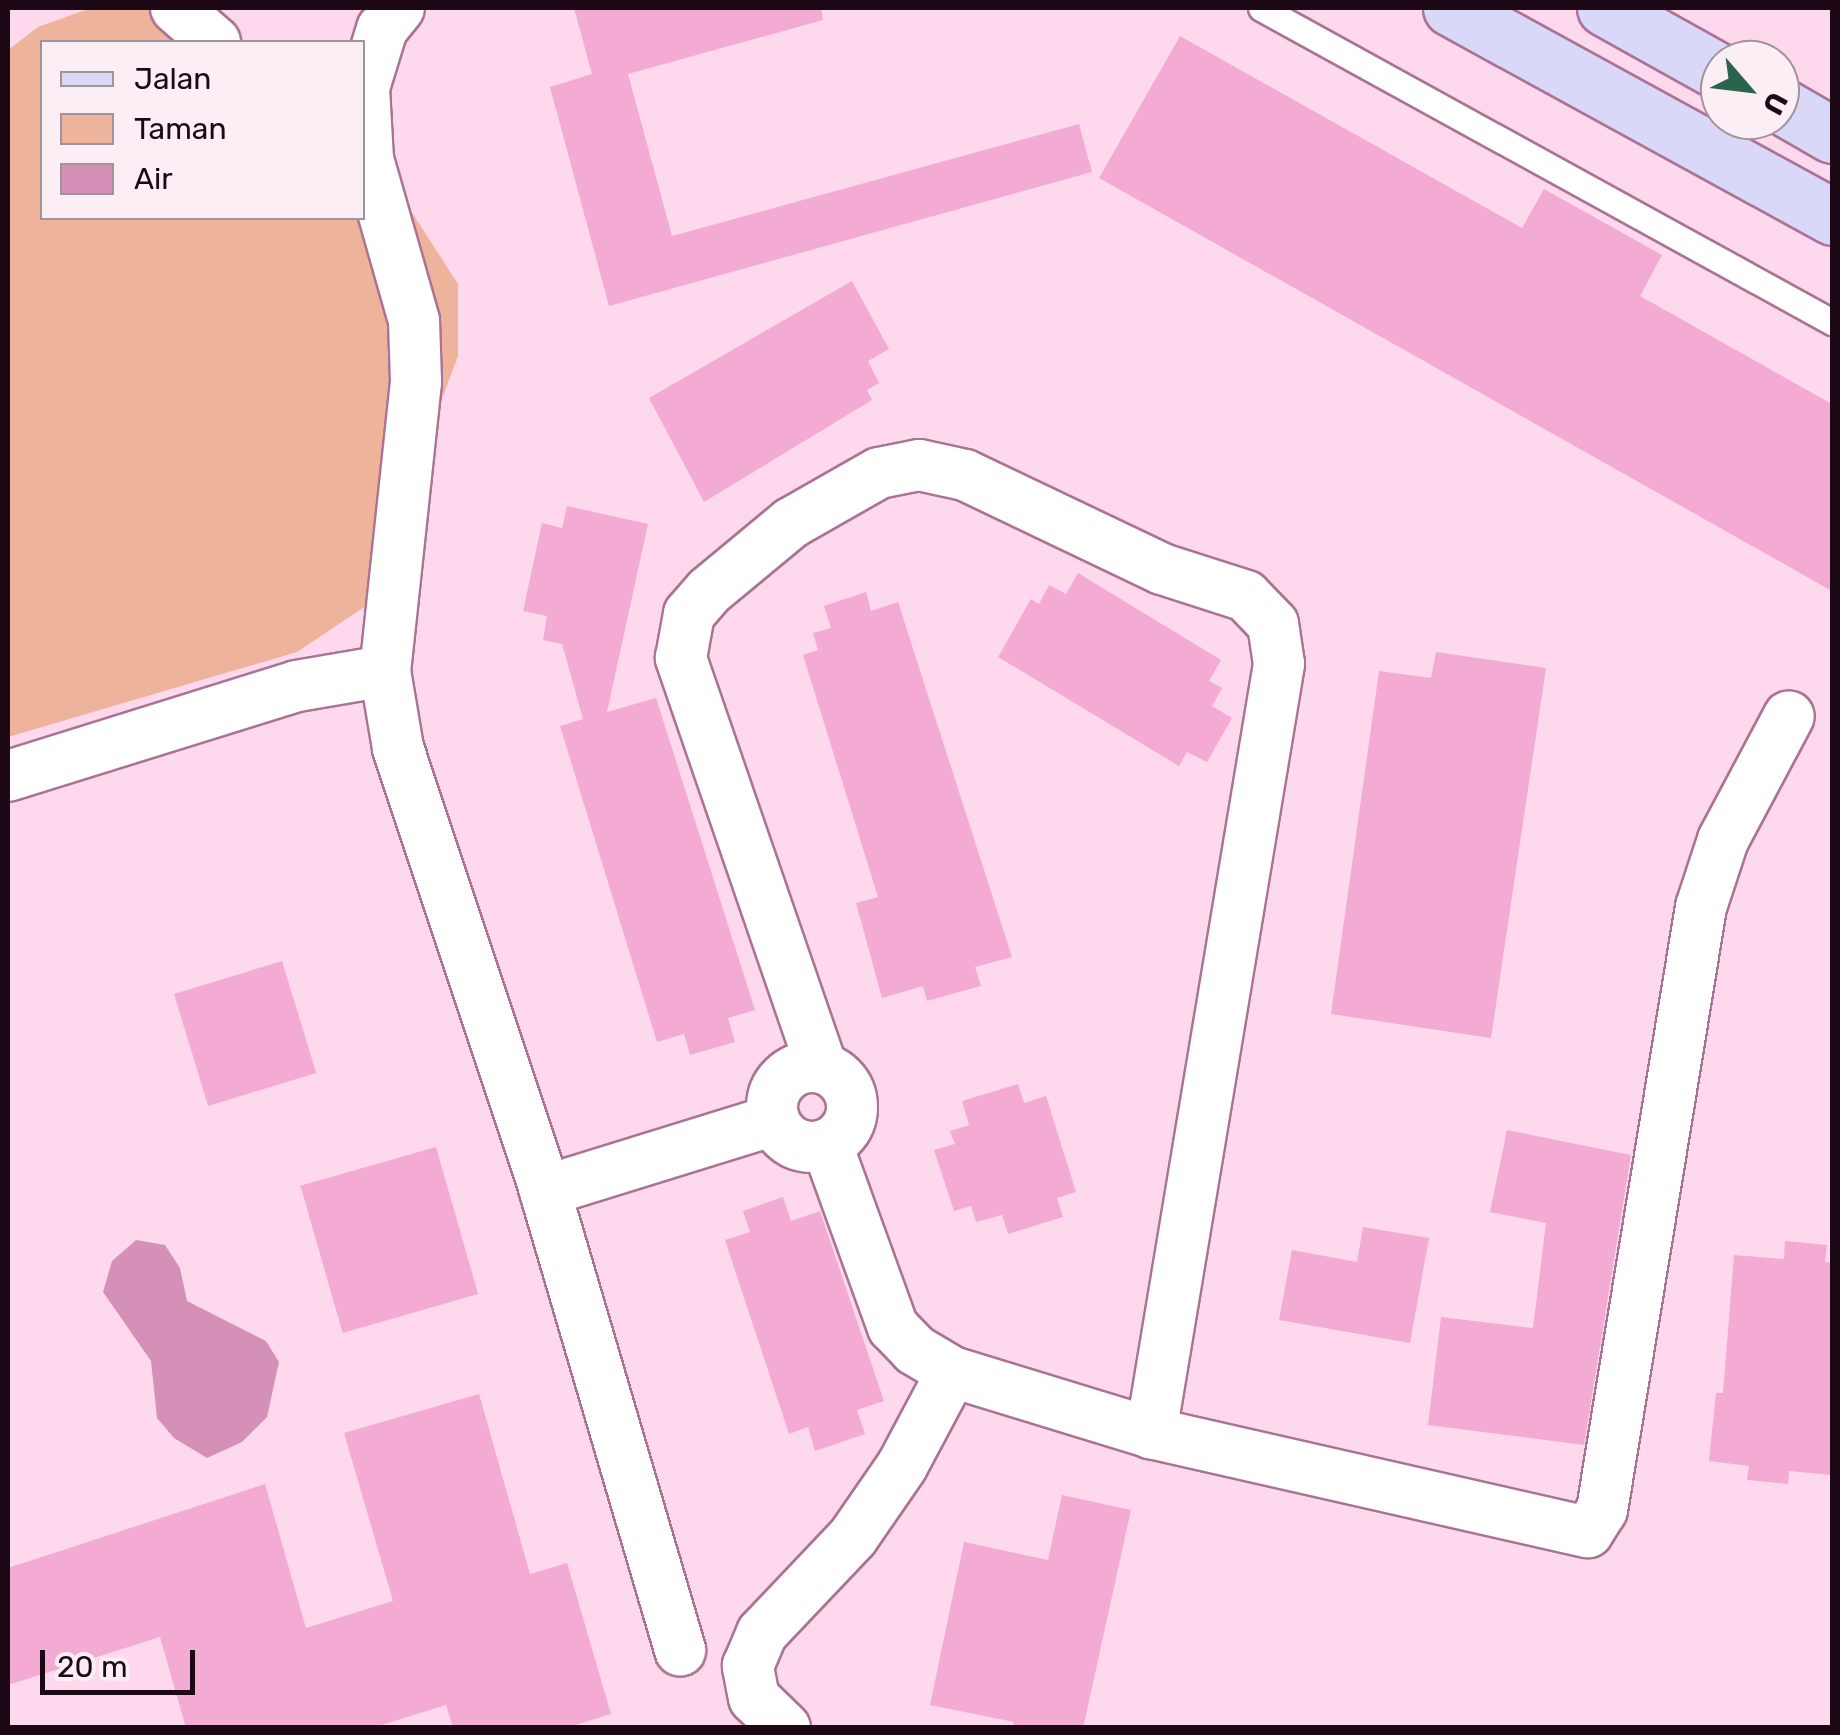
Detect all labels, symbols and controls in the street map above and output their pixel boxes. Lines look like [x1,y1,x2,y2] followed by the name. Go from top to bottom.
[40,40,365,220] legend
[1700,40,1800,140] north arrow
[134,61,212,97] text: Jalan
[1756,87,1795,120] text: U
[134,111,227,147] text: Taman
[134,161,173,197] text: Air
[45,1630,200,1692] scale bar
[57,1649,128,1685] text: 20 m

